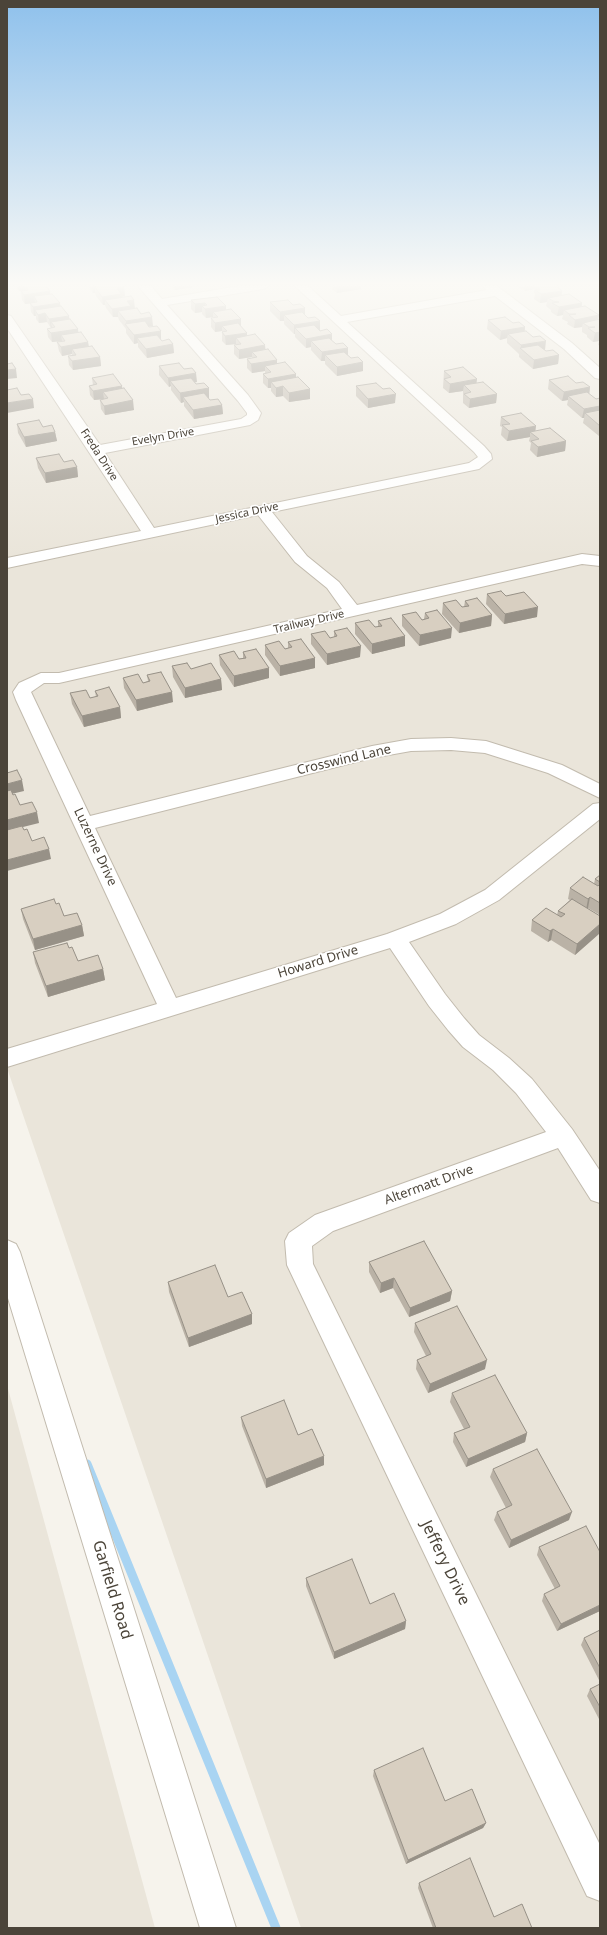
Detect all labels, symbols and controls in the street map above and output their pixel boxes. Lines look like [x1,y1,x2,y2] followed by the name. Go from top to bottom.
[131,425,195,449] street label: Evelyn Drive
[77,427,121,483] street label: Freda Drive
[214,500,280,526] street label: Jessica Drive
[272,607,346,637] street label: Trailway Drive
[295,742,393,778] street label: Crosswind Lane
[70,805,120,889] street label: Luzerne Drive
[276,942,360,982] street label: Howard Drive
[382,1162,476,1208] street label: Altermatt Drive
[416,1517,474,1609] street label: Jeffery Drive
[88,1538,136,1642] street label: Garfield Road

